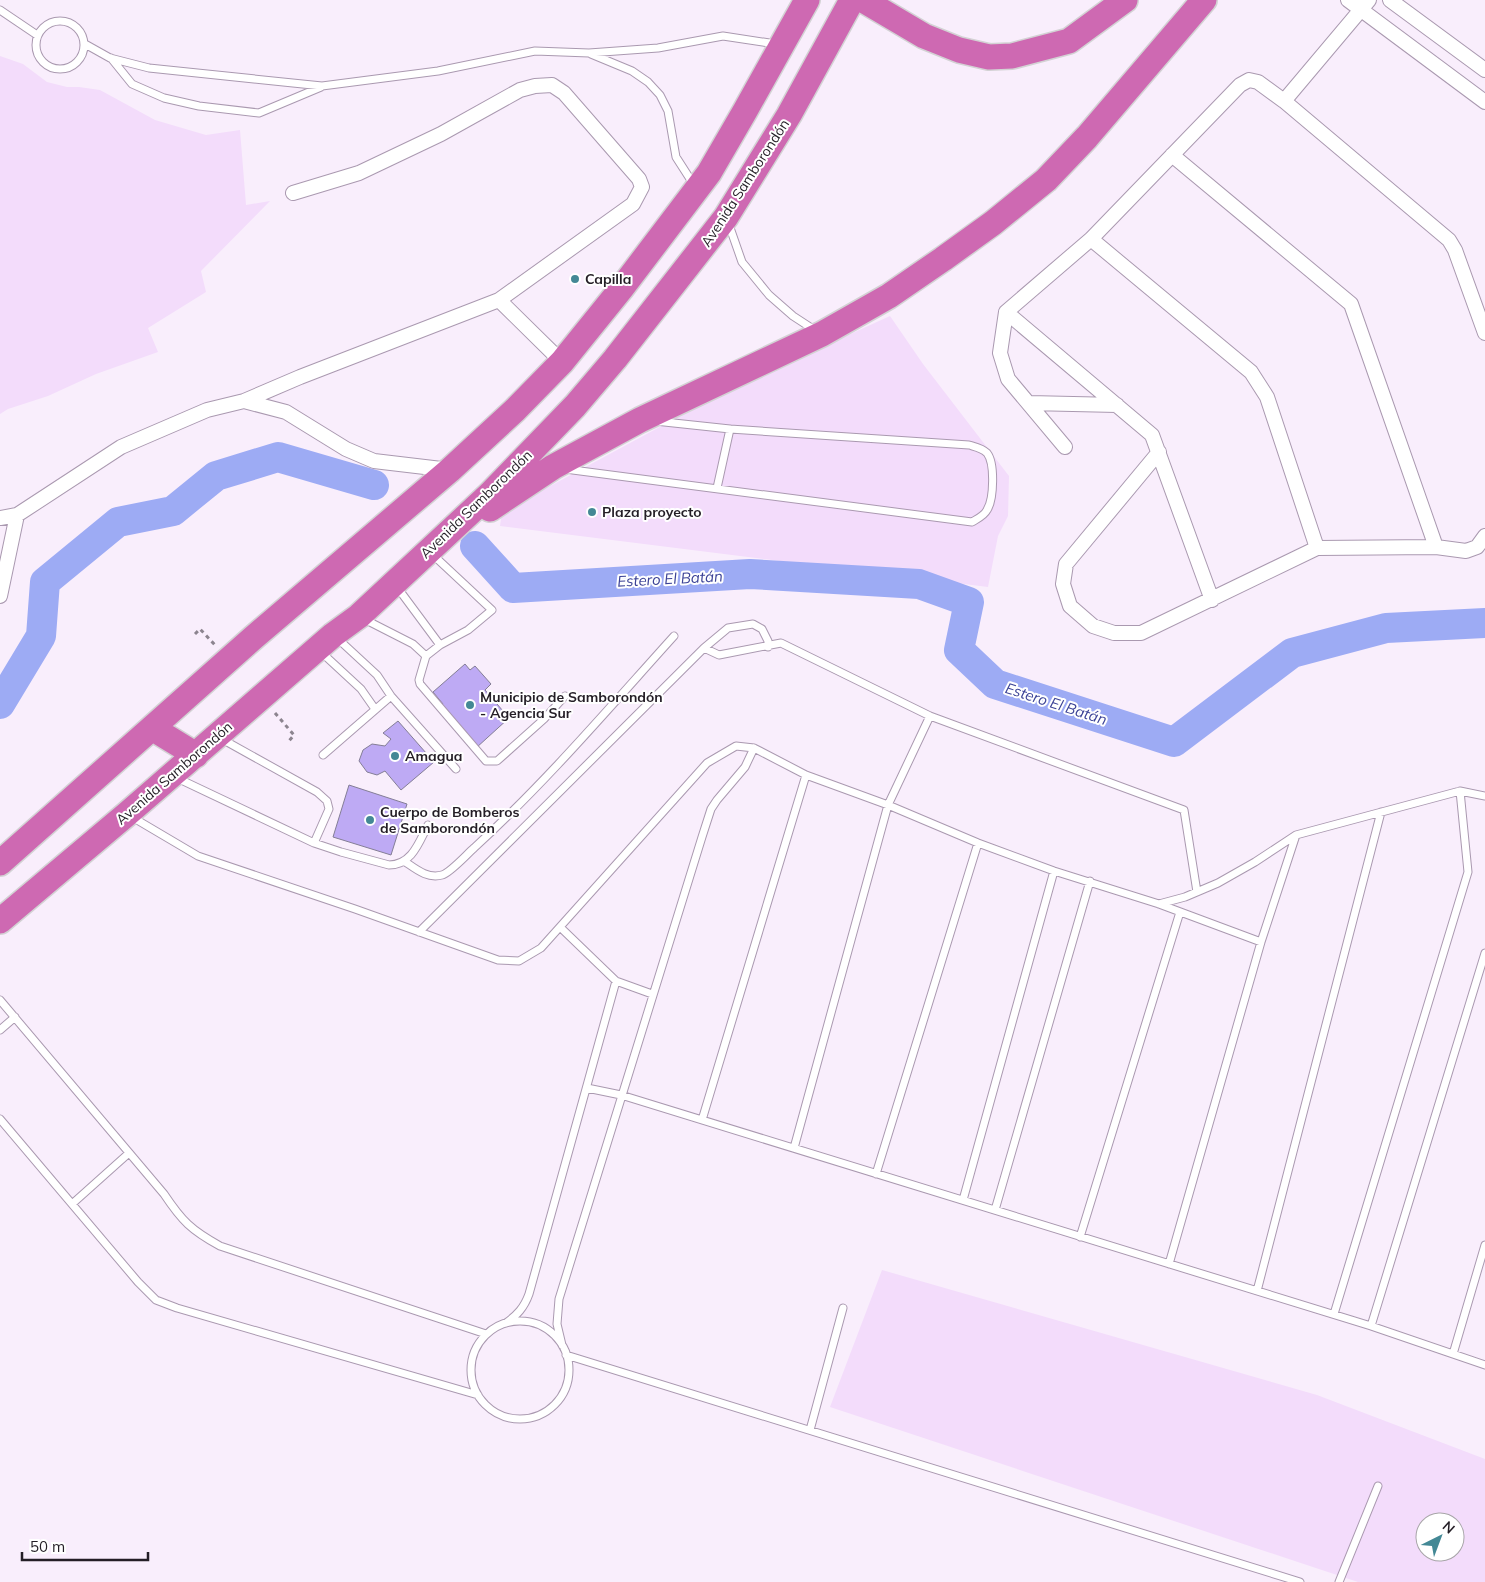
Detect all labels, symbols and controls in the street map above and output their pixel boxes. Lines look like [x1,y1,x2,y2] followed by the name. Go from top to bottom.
[697,116,793,250] street label: Avenida Samborondón
[585,270,631,288] place label: Capilla
[569,273,581,285] marker: Capilla
[416,446,536,562] street label: Avenida Samborondón
[602,503,701,521] place label: Plaza proyecto
[586,506,598,518] marker: Plaza proyecto
[617,566,723,591] water label: Estero El Batán
[1003,678,1110,729] water label: Estero El Batán
[480,688,663,722] place label: Municipio de Samborondón - Agencia Sur
[464,699,476,711] marker: Municipio de Samborondón - Agencia Sur
[112,718,236,828] street label: Avenida Samborondón
[405,747,463,765] place label: Amagua
[389,750,401,762] marker: Amagua
[380,803,520,837] place label: Cuerpo de Bomberos de Samborondón
[364,814,376,826] marker: Cuerpo de Bomberos de Samborondón
[1415,1512,1465,1562] north arrow
[1439,1517,1459,1538] text: N
[22,1530,149,1562] scale bar
[30,1537,65,1556] text: 50 m

